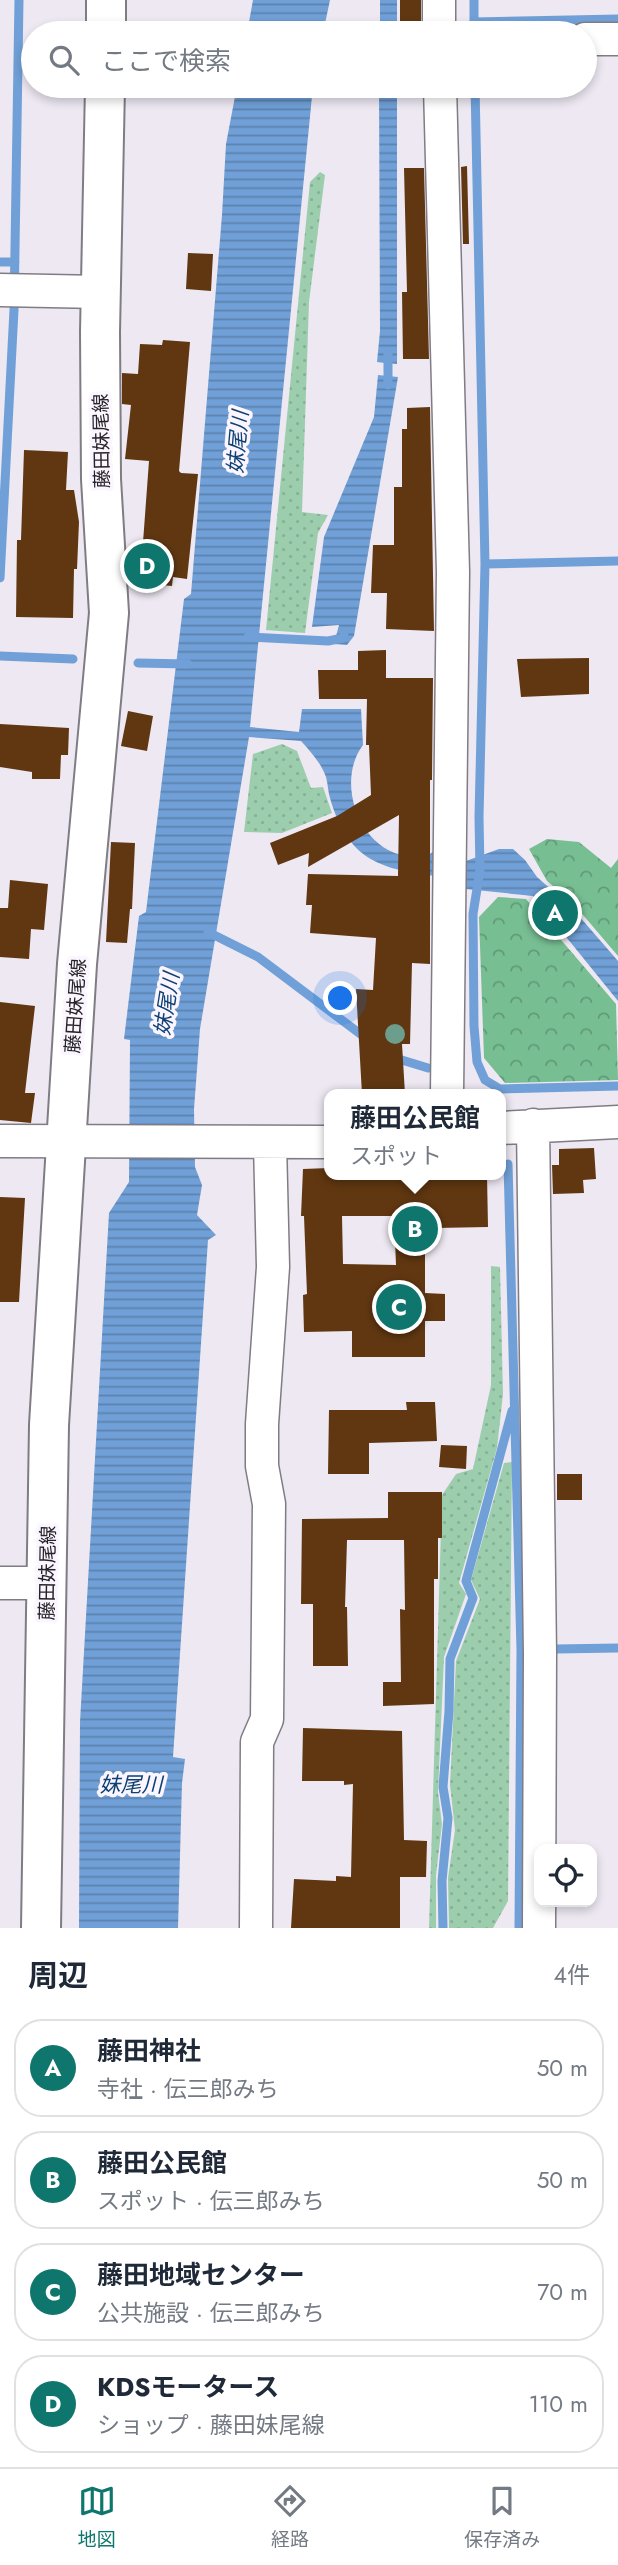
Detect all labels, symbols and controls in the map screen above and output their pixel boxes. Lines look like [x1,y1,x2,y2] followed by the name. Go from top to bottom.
[21,21,597,98] search box
[45,41,83,79] icon: search
[101,42,231,80] text: ここで検索
[87,393,116,489] street label: 藤田妹尾線
[220,407,256,475] water label: 妹尾川
[124,540,170,592] pin: D
[532,887,578,939] pin: A
[59,958,92,1054] street label: 藤田妹尾線
[147,969,187,1037] water label: 妹尾川
[323,981,357,1015] your location
[324,1089,506,1180] popup
[350,1099,480,1137] text: 藤田公民館
[350,1139,442,1173] text: スポット
[392,1203,438,1255] pin: B
[376,1281,422,1333] pin: C
[33,1525,62,1621] street label: 藤田妹尾線
[100,1770,164,1800] water label: 妹尾川
[534,1844,597,1907] map controls
[534,1844,597,1907] button: locate
[28,1954,88,1997] text: 周辺
[554,1958,590,1992] text: 4件
[97,2032,201,2070] text: 藤田神社
[45,2051,61,2085] text: A
[536,2051,588,2085] text: 50 m
[97,2072,279,2106] text: 寺社 · 伝三郎みち
[97,2144,227,2182] text: 藤田公民館
[45,2163,61,2197] text: B
[536,2163,588,2197] text: 50 m
[97,2184,325,2218] text: スポット · 伝三郎みち
[97,2256,305,2294] text: 藤田地域センター
[45,2275,61,2309] text: C
[537,2275,588,2309] text: 70 m
[97,2296,325,2330] text: 公共施設 · 伝三郎みち
[97,2368,279,2406] text: KDSモータース
[45,2387,61,2421] text: D
[529,2387,588,2421] text: 110 m
[97,2408,325,2442] text: ショップ · 藤田妹尾線
[78,2482,116,2553] tab: 地図
[271,2482,309,2553] tab: 経路
[464,2482,540,2553] tab: 保存済み

